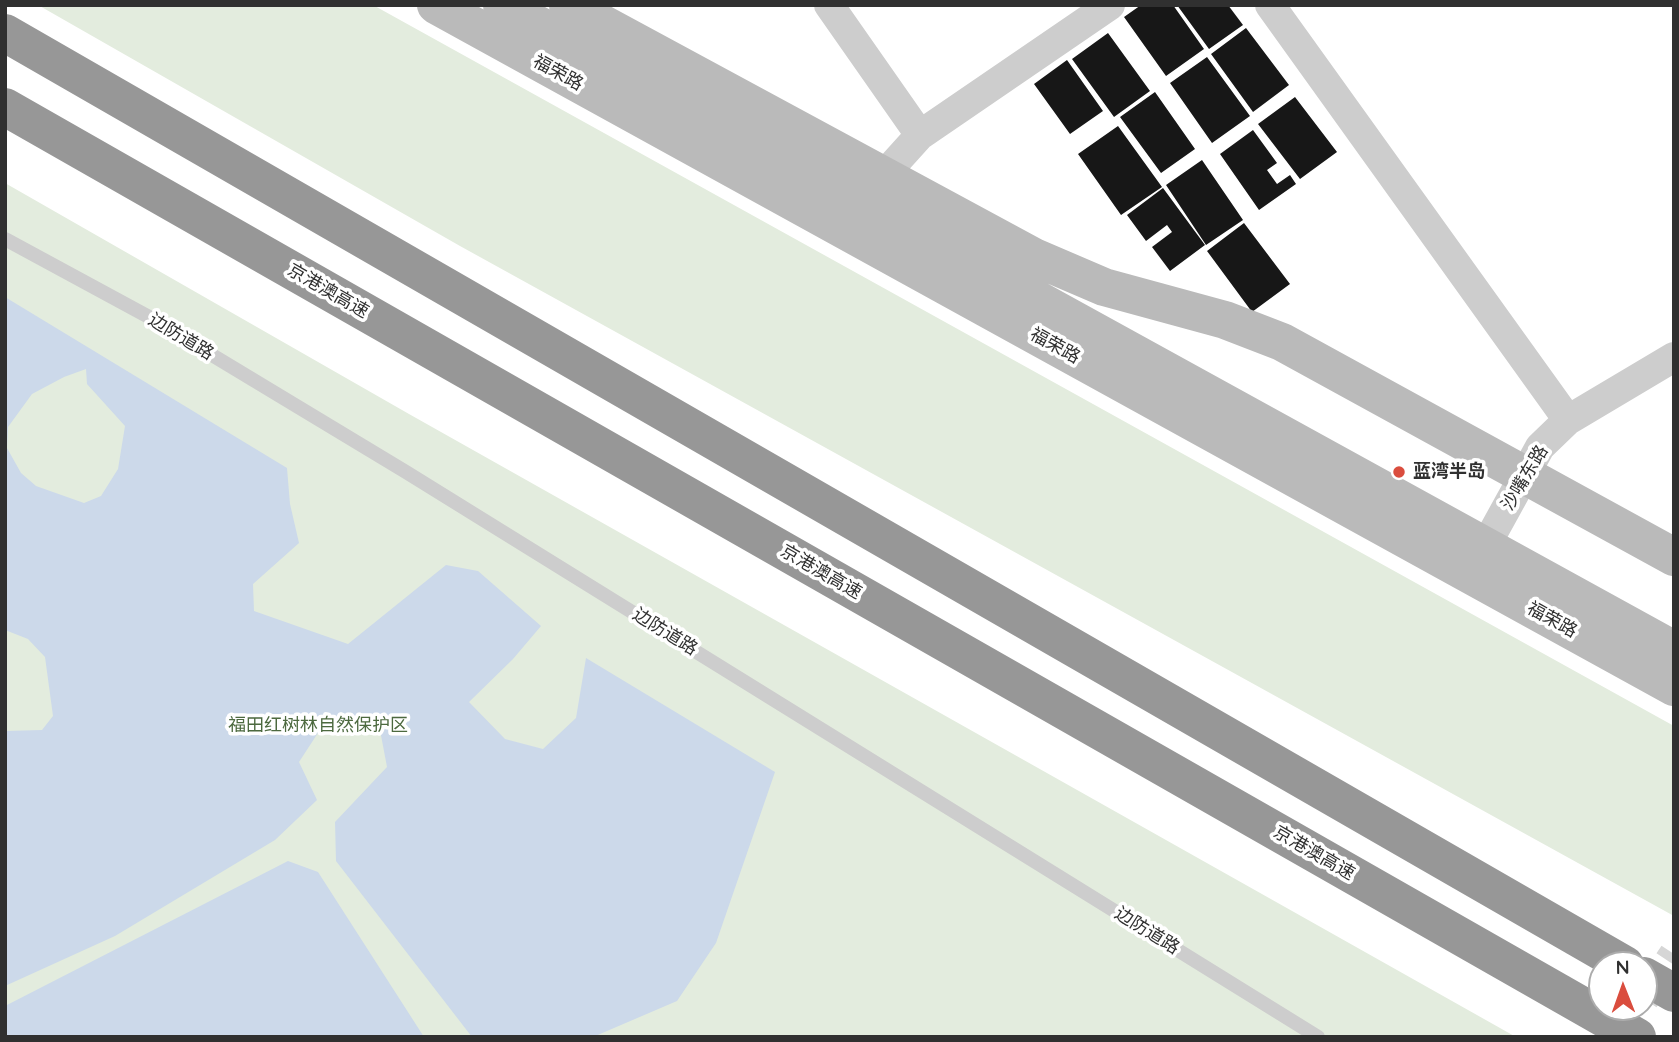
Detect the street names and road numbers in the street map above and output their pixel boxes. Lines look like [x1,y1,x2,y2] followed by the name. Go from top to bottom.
[529,50,587,96] street label: 福荣路
[284,259,372,323] street label: 京港澳高速
[145,309,217,365] street label: 边防道路
[1026,323,1084,369] street label: 福荣路
[1497,442,1553,514] street label: 沙嘴东路
[777,540,865,604] street label: 京港澳高速
[1523,597,1581,643] street label: 福荣路
[629,604,701,660] street label: 边防道路
[1270,821,1358,885] street label: 京港澳高速
[1111,903,1183,959] street label: 边防道路

